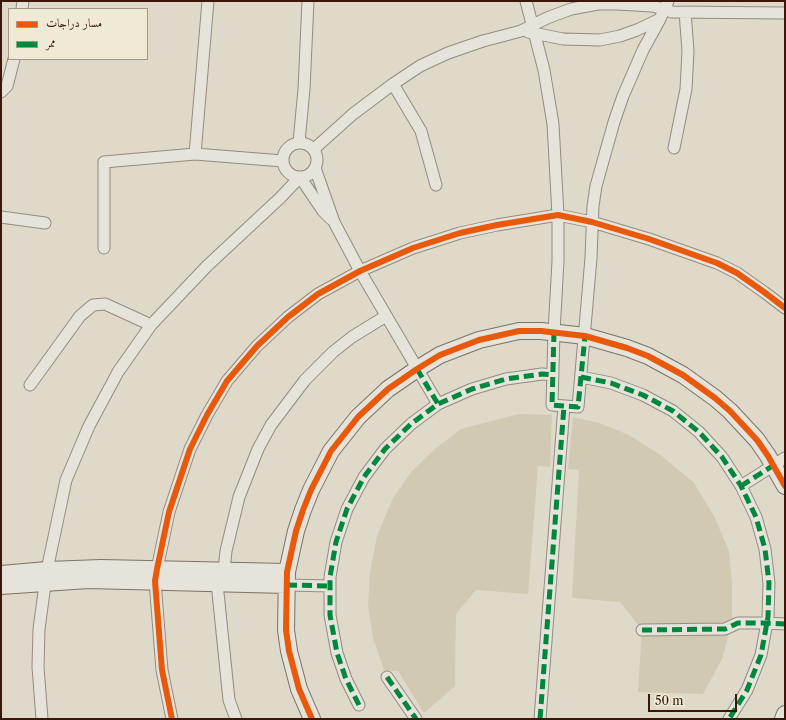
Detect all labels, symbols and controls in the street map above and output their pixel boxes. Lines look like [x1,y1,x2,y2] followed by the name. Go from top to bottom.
[8,8,148,60] legend
[46,15,102,30] text: مسار دراجات
[46,35,56,50] text: ممر
[650,686,739,712] scale bar
[655,693,684,708] text: 50 m

